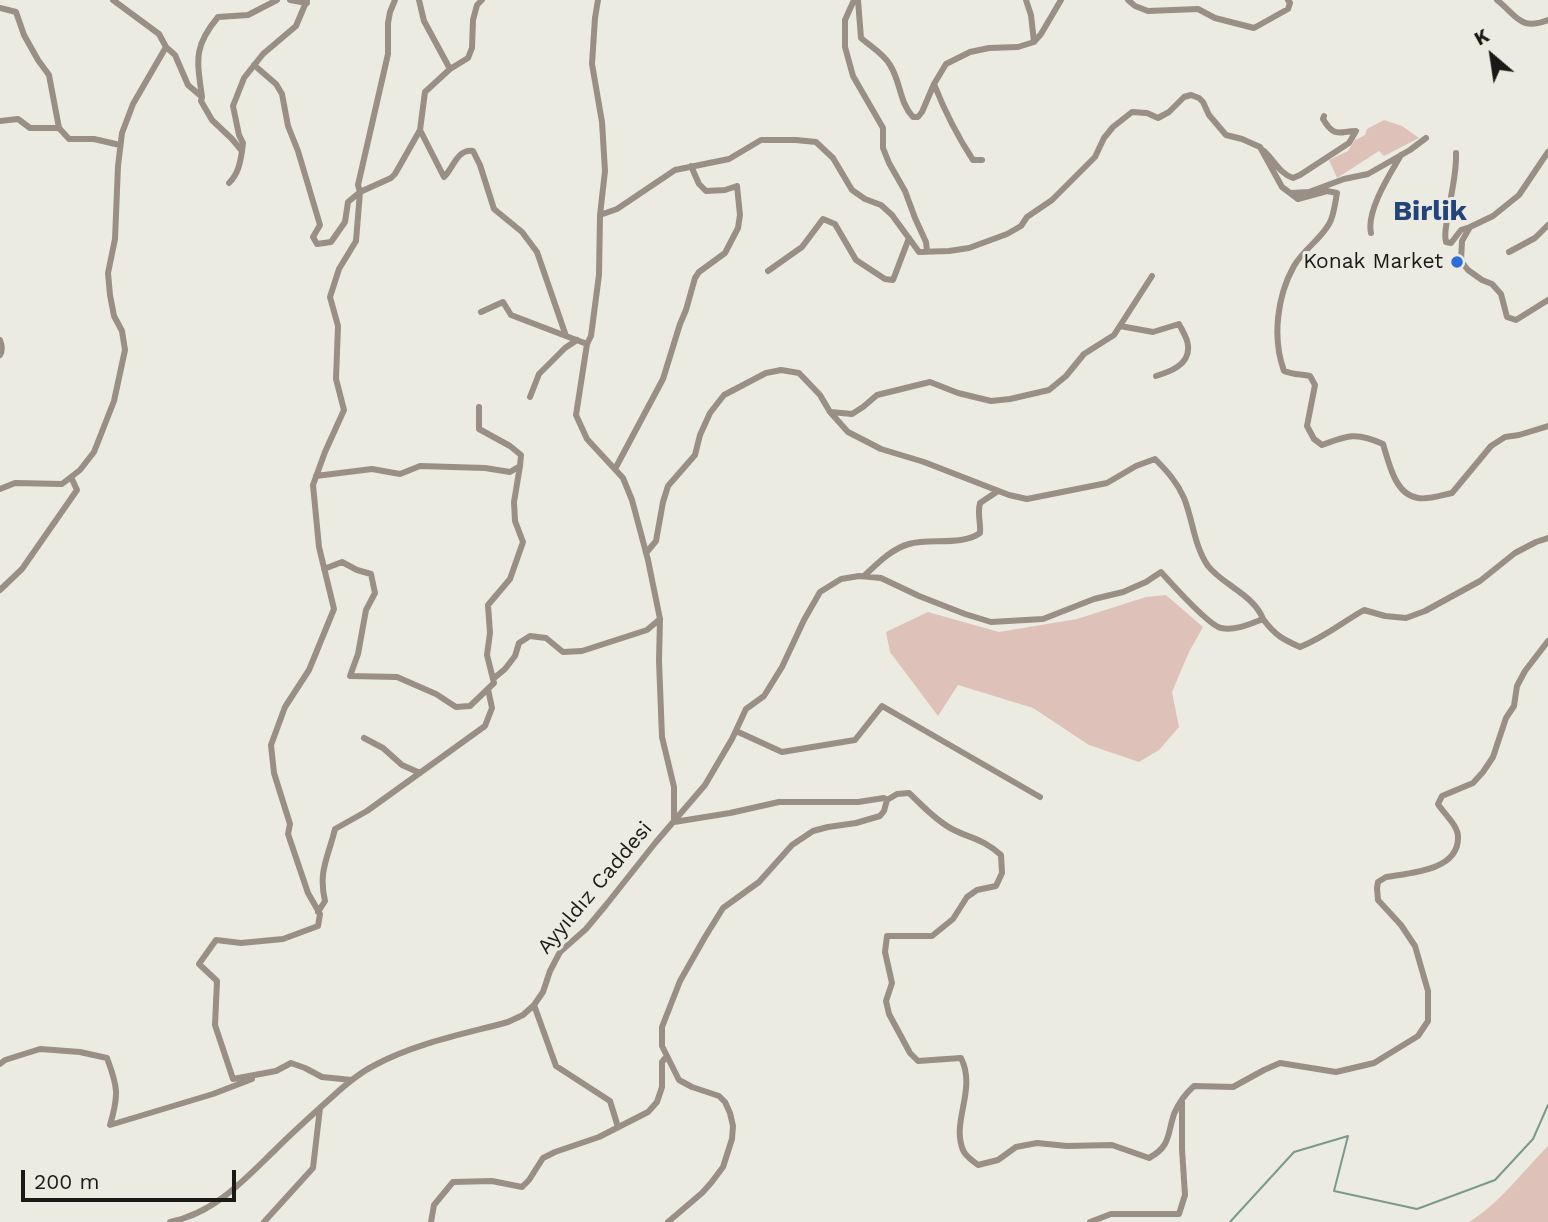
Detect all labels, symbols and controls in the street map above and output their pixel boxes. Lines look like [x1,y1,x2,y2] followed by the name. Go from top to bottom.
[1457,21,1527,91] north arrow
[1470,24,1493,50] text: K
[1393,195,1467,229] district label: Birlik
[1303,249,1443,275] place label: Konak Market
[1449,254,1465,270] marker: Konak Market
[532,817,658,959] street label: Ayyıldız Caddesi
[24,1156,240,1200] scale bar
[34,1169,100,1194] text: 200 m

